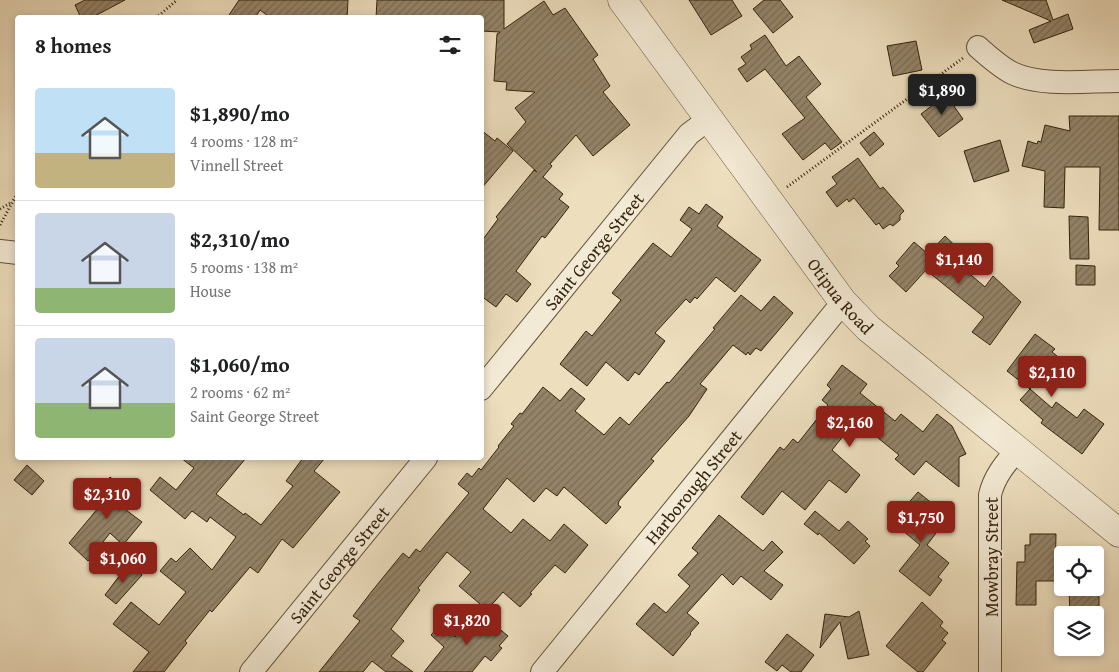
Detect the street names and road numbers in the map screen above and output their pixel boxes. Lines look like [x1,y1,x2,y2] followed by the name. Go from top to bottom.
[537,186,650,316] street label: Saint George Street
[801,252,881,340] street label: Otipua Road
[638,423,748,550] street label: Harborough Street
[978,496,1005,617] street label: Mowbray Street
[283,499,396,629] street label: Saint George Street

